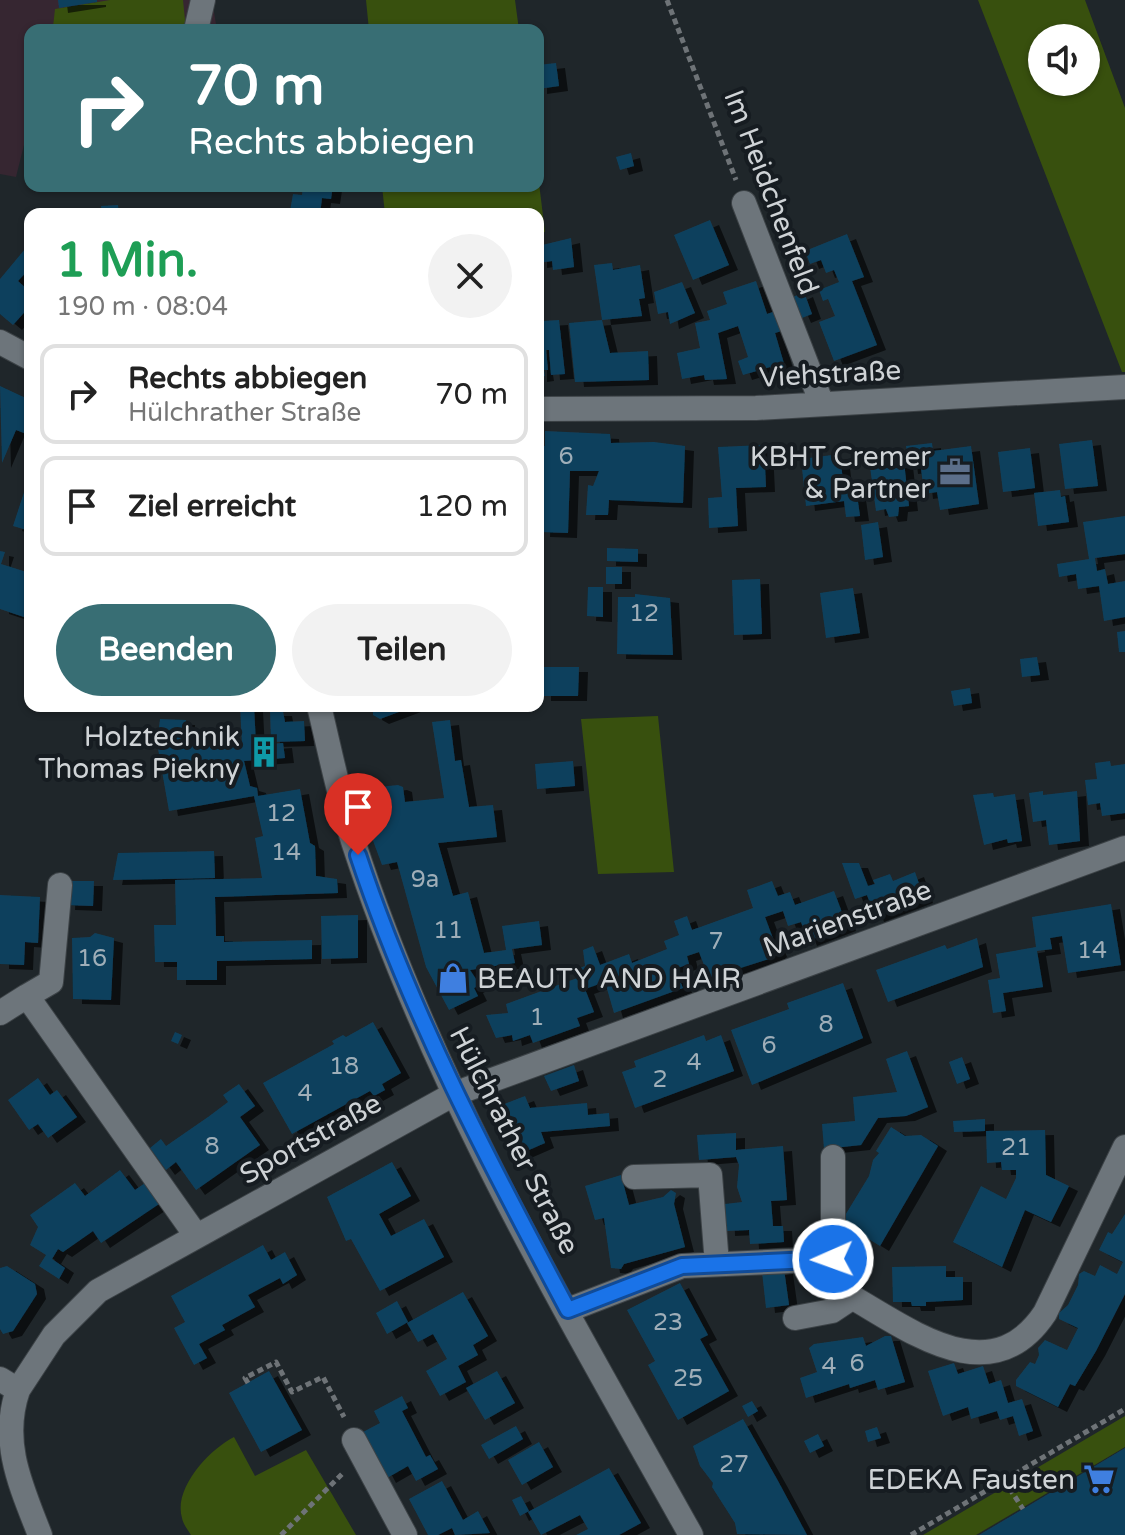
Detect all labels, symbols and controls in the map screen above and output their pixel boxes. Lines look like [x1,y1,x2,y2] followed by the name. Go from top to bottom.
[1028,24,1100,96] map controls
[1028,24,1100,96] button: sound
[188,53,324,120] text: 70 m
[56,56,160,160] icon: right
[716,85,826,300] street label: Im Heidchenfeld
[188,121,475,164] text: Rechts abbiegen
[56,232,198,290] text: 1 Min.
[428,234,512,318] button: close
[56,291,228,322] text: 190 m · 08:04
[758,353,902,395] street label: Viehstraße
[128,360,367,397] text: Rechts abbiegen
[60,372,104,416] icon: right
[435,376,508,413] text: 70 m
[128,397,361,428] text: Hülchrather Straße
[750,440,931,506] place label: KBHT Cremer & Partner
[558,442,574,471] house number: 6
[938,455,972,489] office icon: KBHT Cremer & Partner
[60,484,104,528] icon: arrive
[128,488,296,525] text: Ziel erreicht
[416,488,508,525] text: 120 m
[629,599,659,628] house number: 12
[56,604,276,696] button: Beenden
[292,604,512,696] button: Teilen
[38,720,240,786] place label: Holztechnik Thomas Piekny
[247,735,281,769] building icon: Holztechnik Thomas Piekny
[324,773,392,855] pin
[336,785,380,829] icon: arrive
[266,799,296,828] house number: 12
[271,838,301,867] house number: 14
[411,865,439,894] house number: 9a
[758,873,936,965] street label: Marienstraße
[433,916,463,945] house number: 11
[708,927,724,956] house number: 7
[1077,936,1107,965] house number: 14
[77,944,107,973] house number: 16
[436,961,470,995] shop icon: BEAUTY AND HAIR
[477,962,741,996] place label: BEAUTY AND HAIR
[529,1003,545,1032] house number: 1
[818,1010,834,1039] house number: 8
[442,1021,586,1260] street label: Hülchrather Straße
[761,1031,777,1060] house number: 6
[686,1048,702,1077] house number: 4
[329,1052,359,1081] house number: 18
[652,1065,668,1094] house number: 2
[297,1079,313,1108] house number: 4
[234,1086,387,1192] street label: Sportstraße
[204,1132,220,1161] house number: 8
[1001,1133,1031,1162] house number: 21
[791,1217,875,1301] position arrow
[653,1308,683,1337] house number: 23
[849,1349,865,1378] house number: 6
[821,1352,837,1381] house number: 4
[673,1364,703,1393] house number: 25
[719,1450,749,1479] house number: 27
[1082,1462,1116,1496] supermarket icon: EDEKA Fausten
[868,1463,1075,1497] place label: EDEKA Fausten

